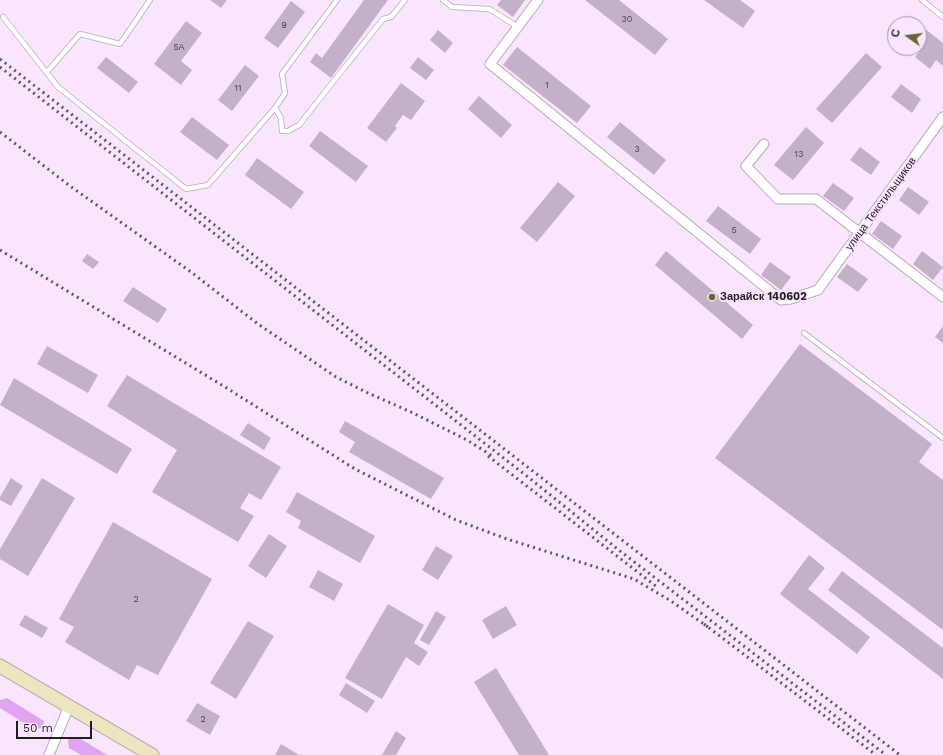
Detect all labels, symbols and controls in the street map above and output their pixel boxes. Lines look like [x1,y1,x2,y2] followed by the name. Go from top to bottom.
[622,14,632,24] house number: 30
[887,16,927,56] north arrow
[281,20,287,30] house number: 9
[889,28,903,39] text: С
[173,42,185,52] house number: 5А
[545,80,549,90] house number: 1
[234,83,242,93] house number: 11
[634,144,640,154] house number: 3
[795,149,803,159] house number: 13
[843,155,919,253] street label: улица Текстильщиков
[731,225,737,235] house number: 5
[720,290,807,304] place label: Зарайск 140602
[707,292,717,302] marker: Зарайск 140602
[133,594,139,604] house number: 2
[18,713,94,739] scale bar
[200,714,206,724] house number: 2
[23,721,53,735] text: 50 m

